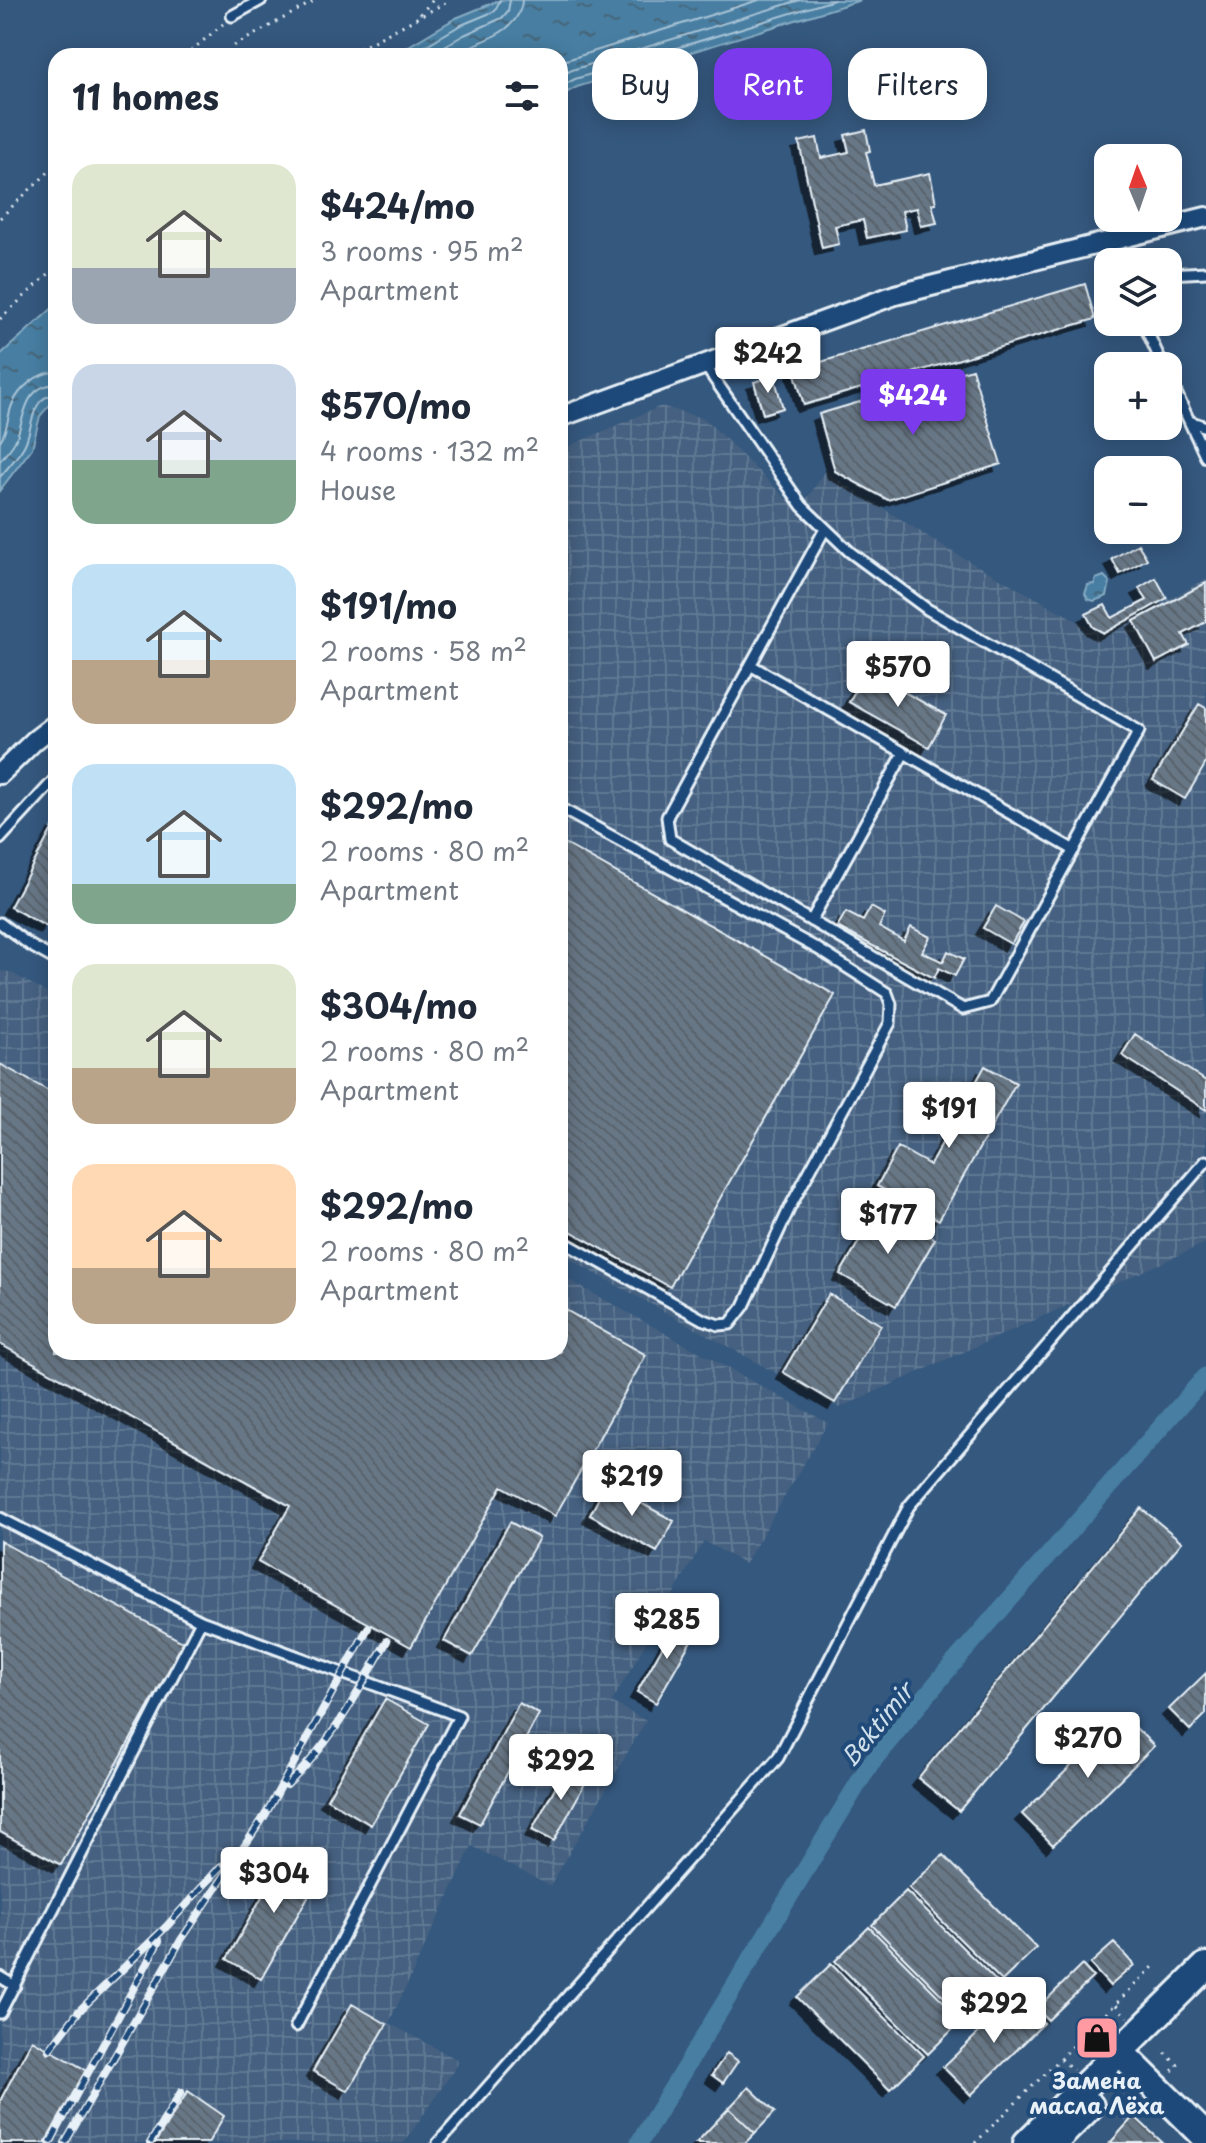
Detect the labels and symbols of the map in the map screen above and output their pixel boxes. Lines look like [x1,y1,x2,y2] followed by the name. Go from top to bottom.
[1094,144,1182,232] north arrow
[721,327,815,395] pin: $242
[866,369,960,437] pin: $424
[851,641,945,709] pin: $570
[902,1082,996,1150] pin: $191
[841,1188,935,1256] pin: $177
[585,1450,679,1518] pin: $219
[620,1593,714,1661] pin: $285
[831,1672,923,1774] water label: Bektimir
[1041,1712,1135,1780] pin: $270
[514,1734,608,1802] pin: $292
[227,1847,321,1915] pin: $304
[947,1977,1041,2045] pin: $292
[1073,2014,1121,2062] shop icon: Замена масла Лёха
[1030,2063,1164,2121] place label: Замена масла Лёха

